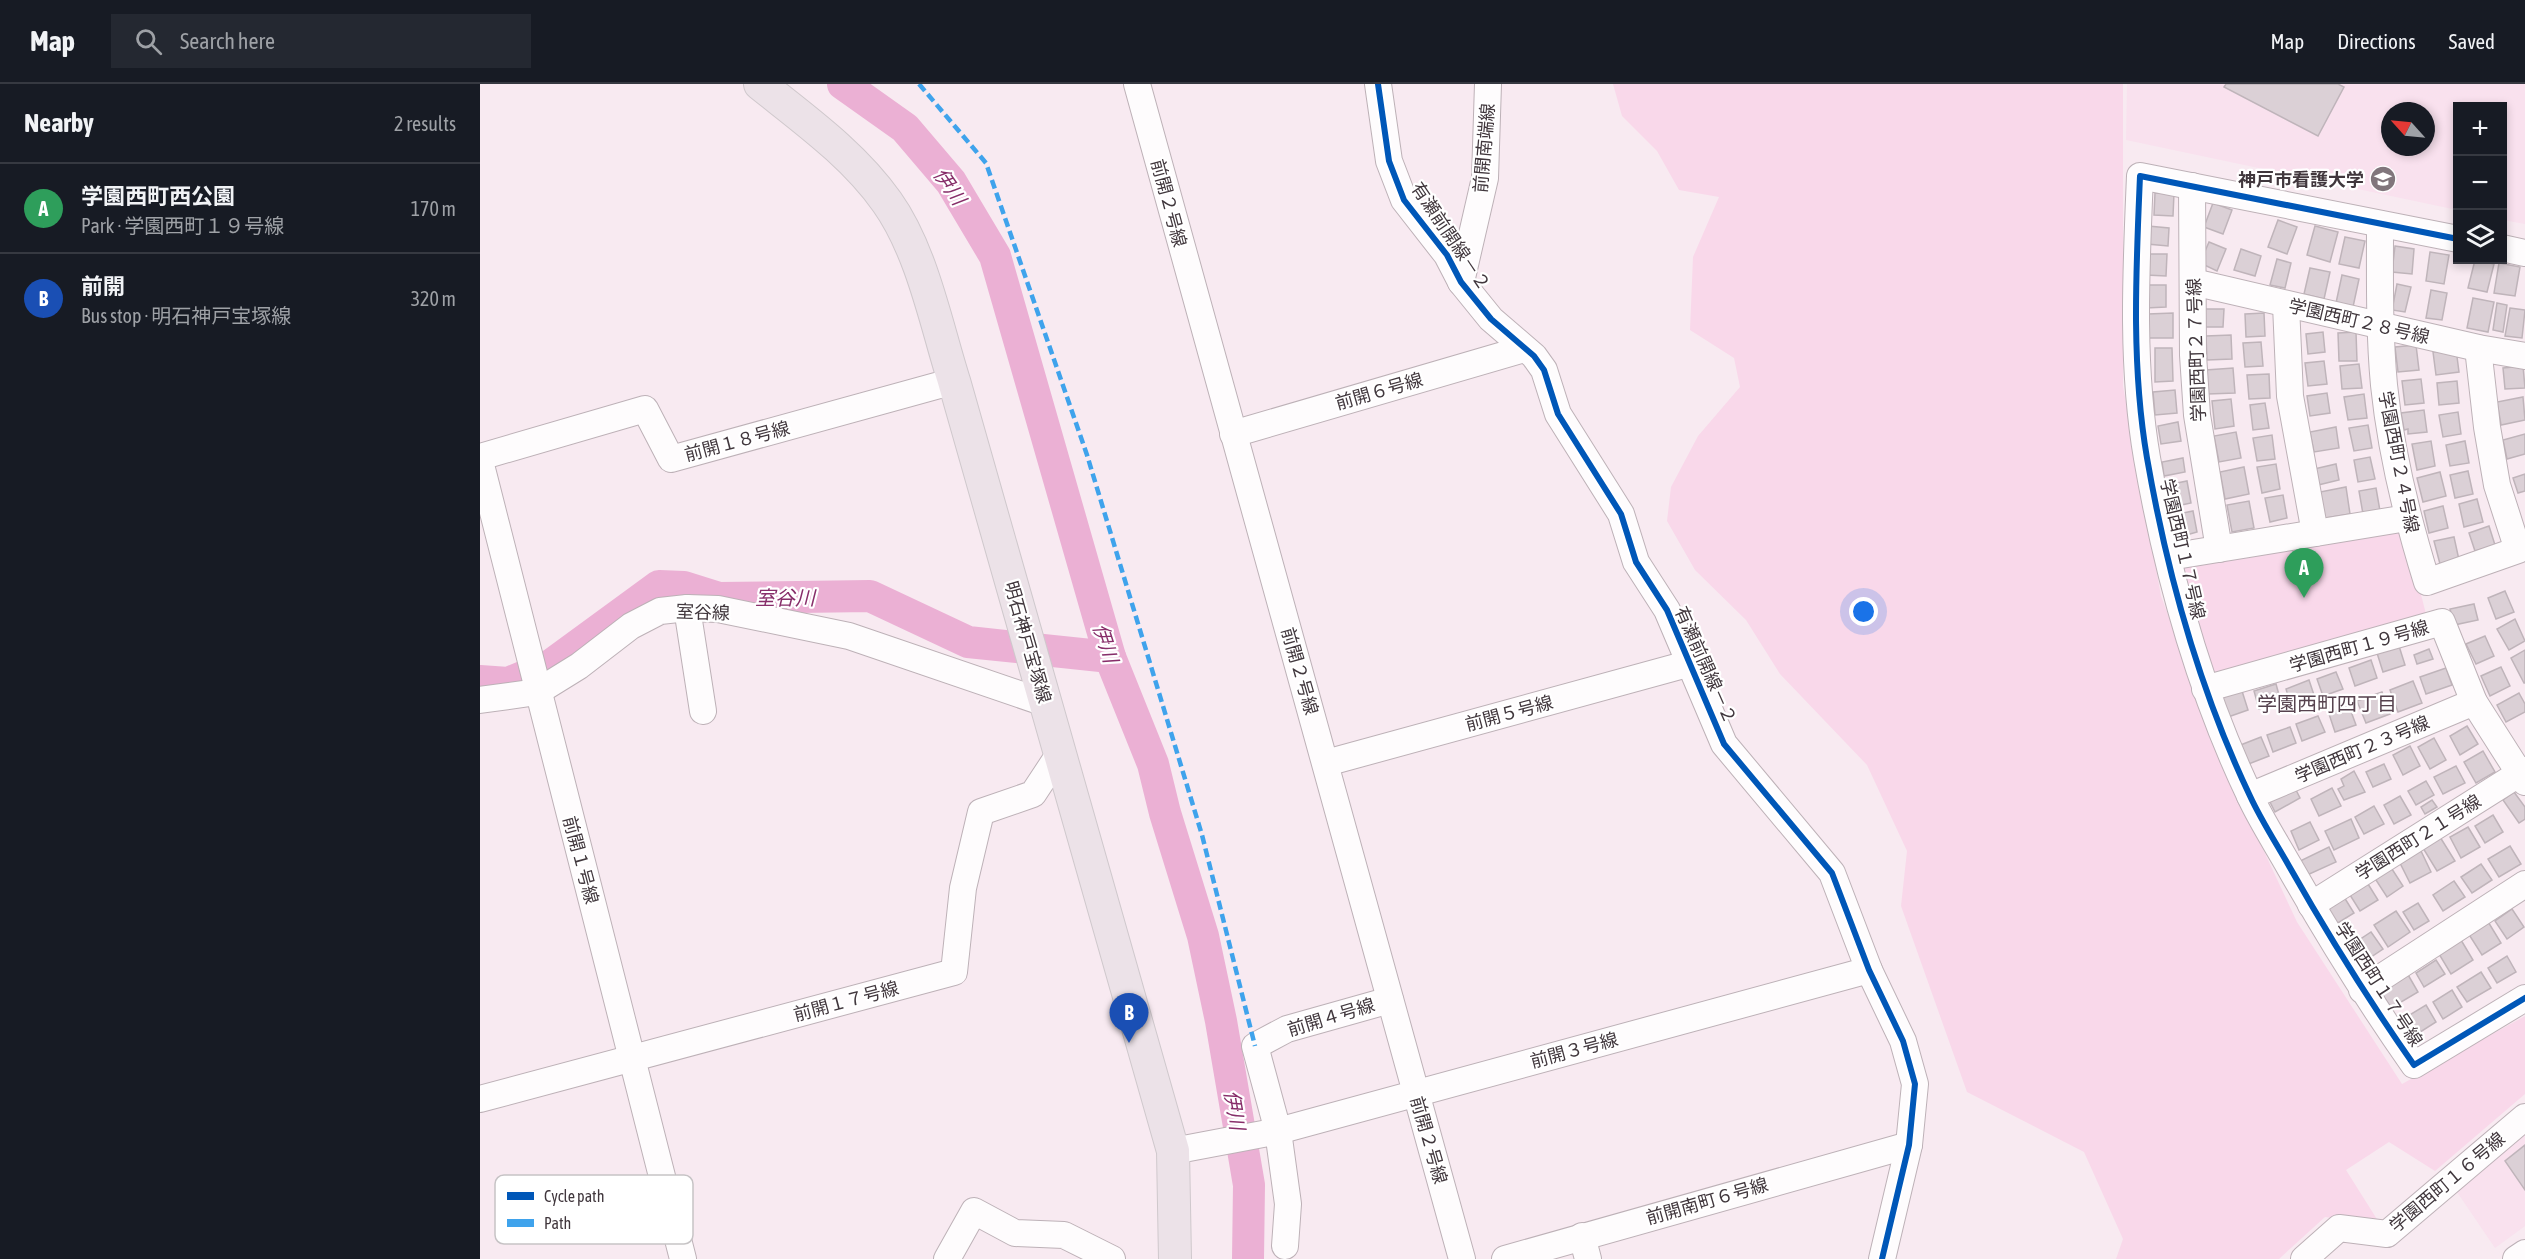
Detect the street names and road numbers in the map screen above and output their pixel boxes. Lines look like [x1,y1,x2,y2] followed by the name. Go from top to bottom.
[1470,102,1498,194] street label: 前開南端線
[1147,157,1191,249] street label: 前開２号線
[1407,178,1495,294] street label: 有瀬前開線－２
[2183,278,2209,422] street label: 学園西町２７号線
[2286,295,2432,347] street label: 学園西町２８号線
[1333,369,1425,413] street label: 前開６号線
[2375,389,2423,535] street label: 学園西町２４号線
[682,417,792,465] street label: 前開１８号線
[2157,476,2209,622] street label: 学園西町１７号線
[1001,579,1055,705] street label: 明石神戸宝塚線
[676,601,730,623] street label: 室谷線
[1671,603,1741,727] street label: 有瀬前開線－２
[2287,616,2431,676] street label: 学園西町１９号線
[1278,625,1322,717] street label: 前開２号線
[1463,691,1555,735] street label: 前開５号線
[2292,711,2432,787] street label: 学園西町２３号線
[2351,790,2485,884] street label: 学園西町２１号線
[559,814,603,906] street label: 前開１号線
[2331,918,2427,1050] street label: 学園西町１７号線
[791,977,901,1025] street label: 前開１７号線
[1285,994,1377,1040] street label: 前開４号線
[1528,1028,1620,1072] street label: 前開３号線
[1407,1094,1451,1186] street label: 前開２号線
[2385,1128,2509,1236] street label: 学園西町１６号線
[1644,1174,1770,1228] street label: 前開南町６号線

